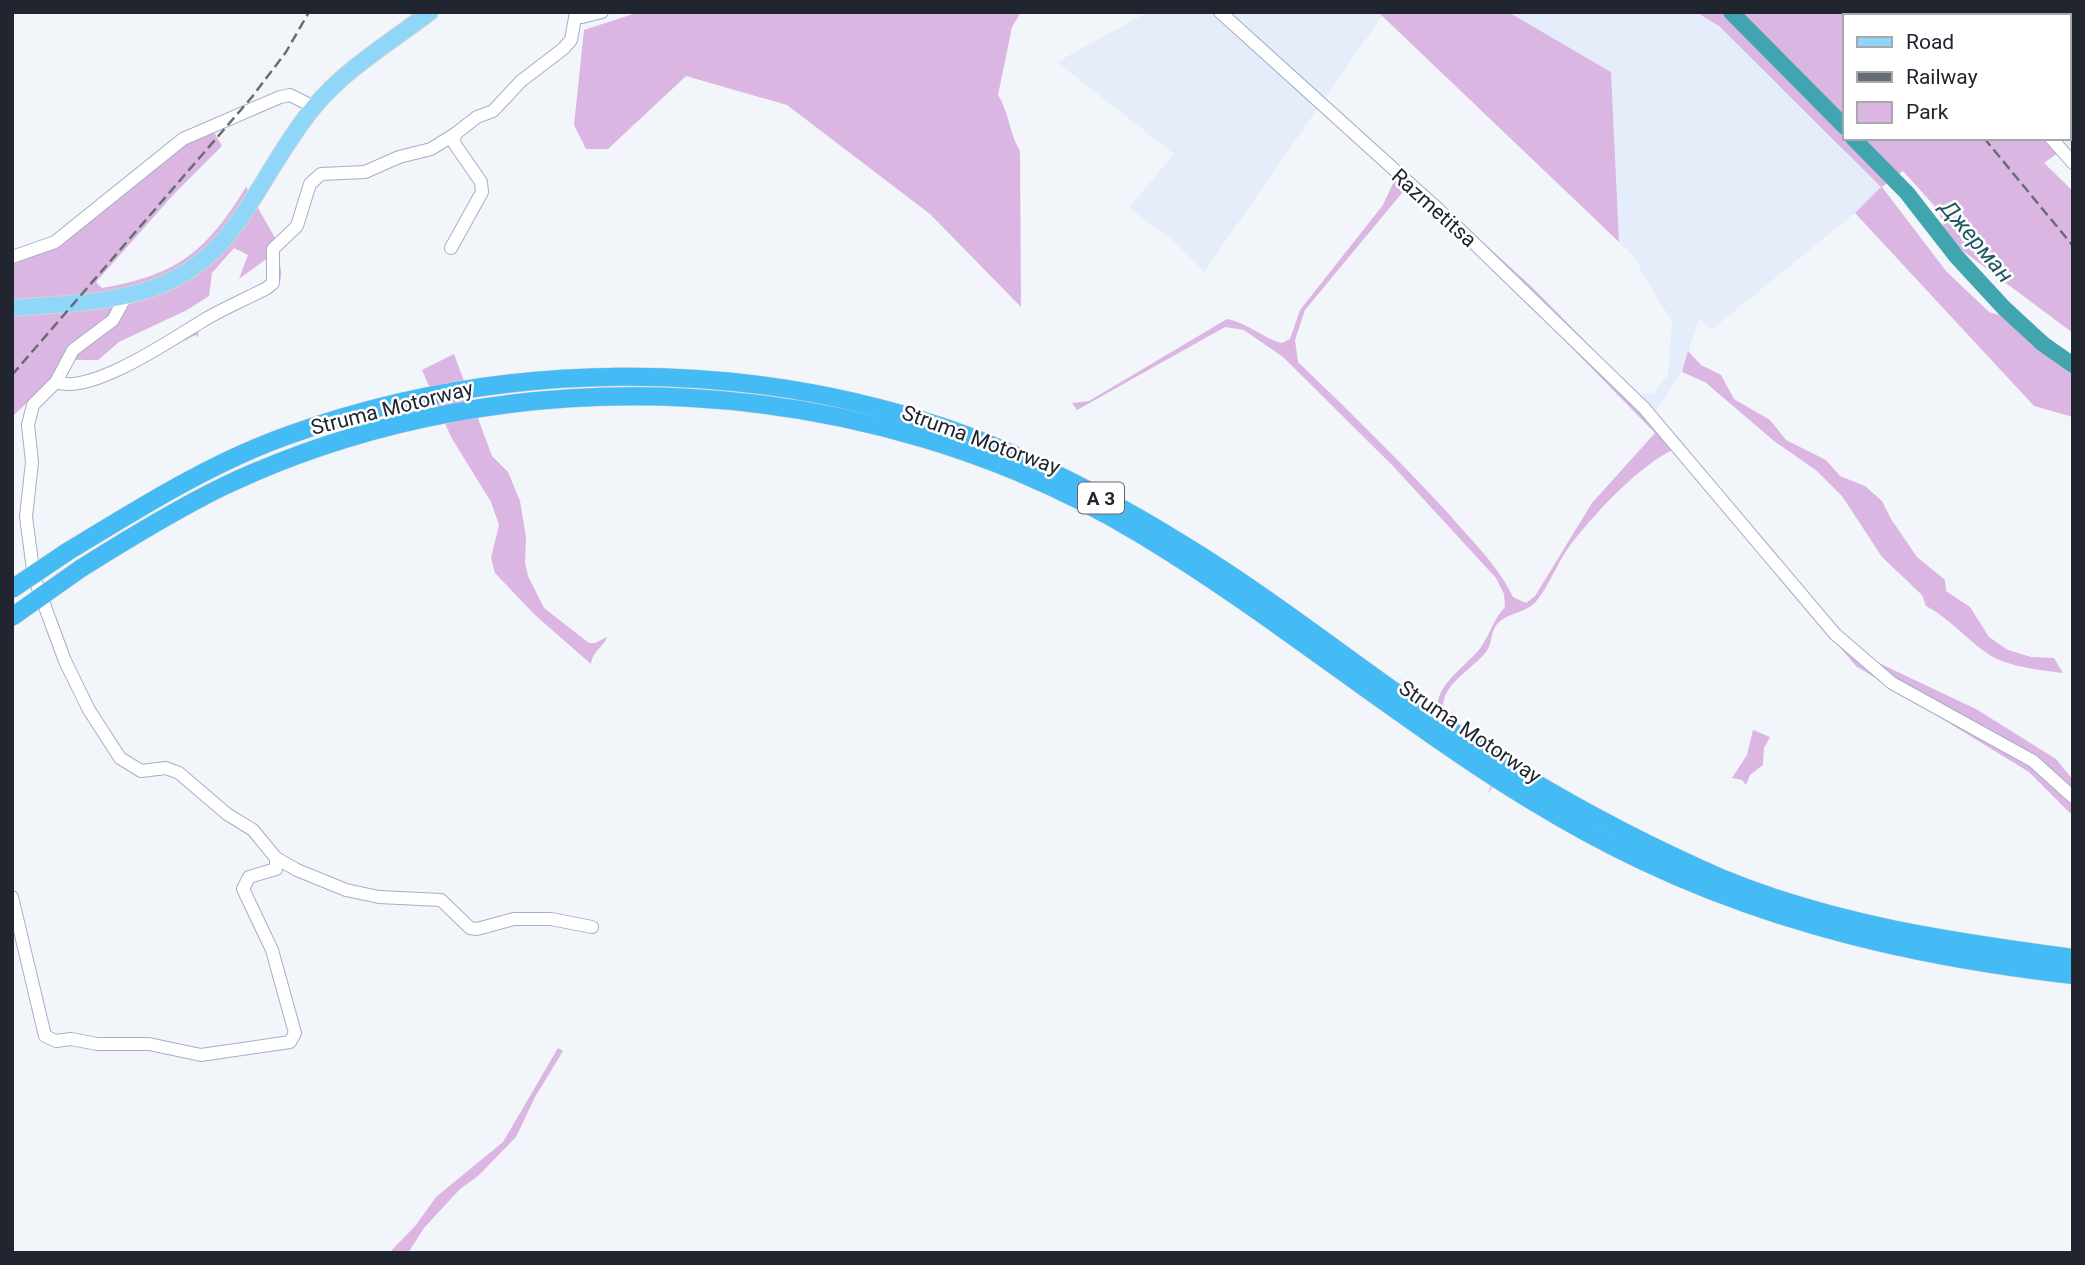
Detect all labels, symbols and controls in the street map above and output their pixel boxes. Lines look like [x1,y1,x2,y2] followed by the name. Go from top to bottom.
[1843,14,2071,140] legend
[1906,30,1954,54] text: Road
[1906,65,1978,89] text: Railway
[1906,100,1949,124] text: Park
[1387,164,1481,252] street label: Razmetitsa
[1933,193,2019,288] water label: Джерман
[308,376,476,440] street label: Struma Motorway
[899,400,1063,480] street label: Struma Motorway
[1078,482,1124,513] road number: A 3
[1394,676,1546,788] street label: Struma Motorway

